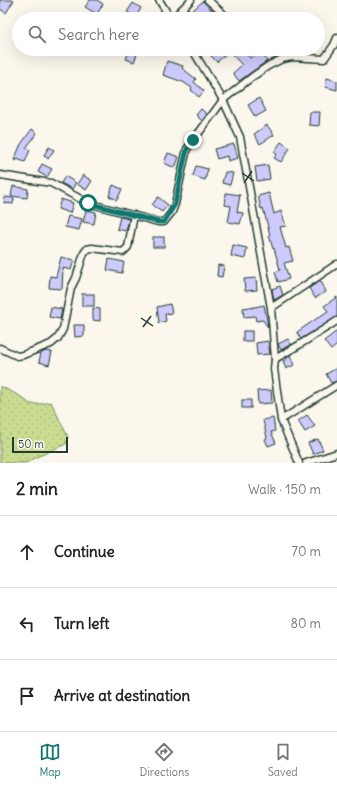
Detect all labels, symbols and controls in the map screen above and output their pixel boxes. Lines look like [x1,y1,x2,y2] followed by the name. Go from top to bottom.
[12,12,325,56] search box
[26,23,48,45] icon: search
[58,25,139,44] text: Search here
[184,131,202,149] route end
[79,194,97,212] route start
[12,435,68,454] scale bar
[18,437,44,451] text: 50 m
[16,478,58,500] text: 2 min
[248,481,321,498] text: Walk · 150 m
[16,541,38,563] icon: ahead
[54,542,115,561] text: Continue
[292,543,321,560] text: 70 m
[16,613,38,635] icon: left
[54,614,109,633] text: Turn left
[290,615,321,632] text: 80 m
[16,685,38,707] icon: arrive
[54,686,190,705] text: Arrive at destination
[39,741,61,779] tab: Map
[140,741,189,779] tab: Directions
[268,741,298,779] tab: Saved

